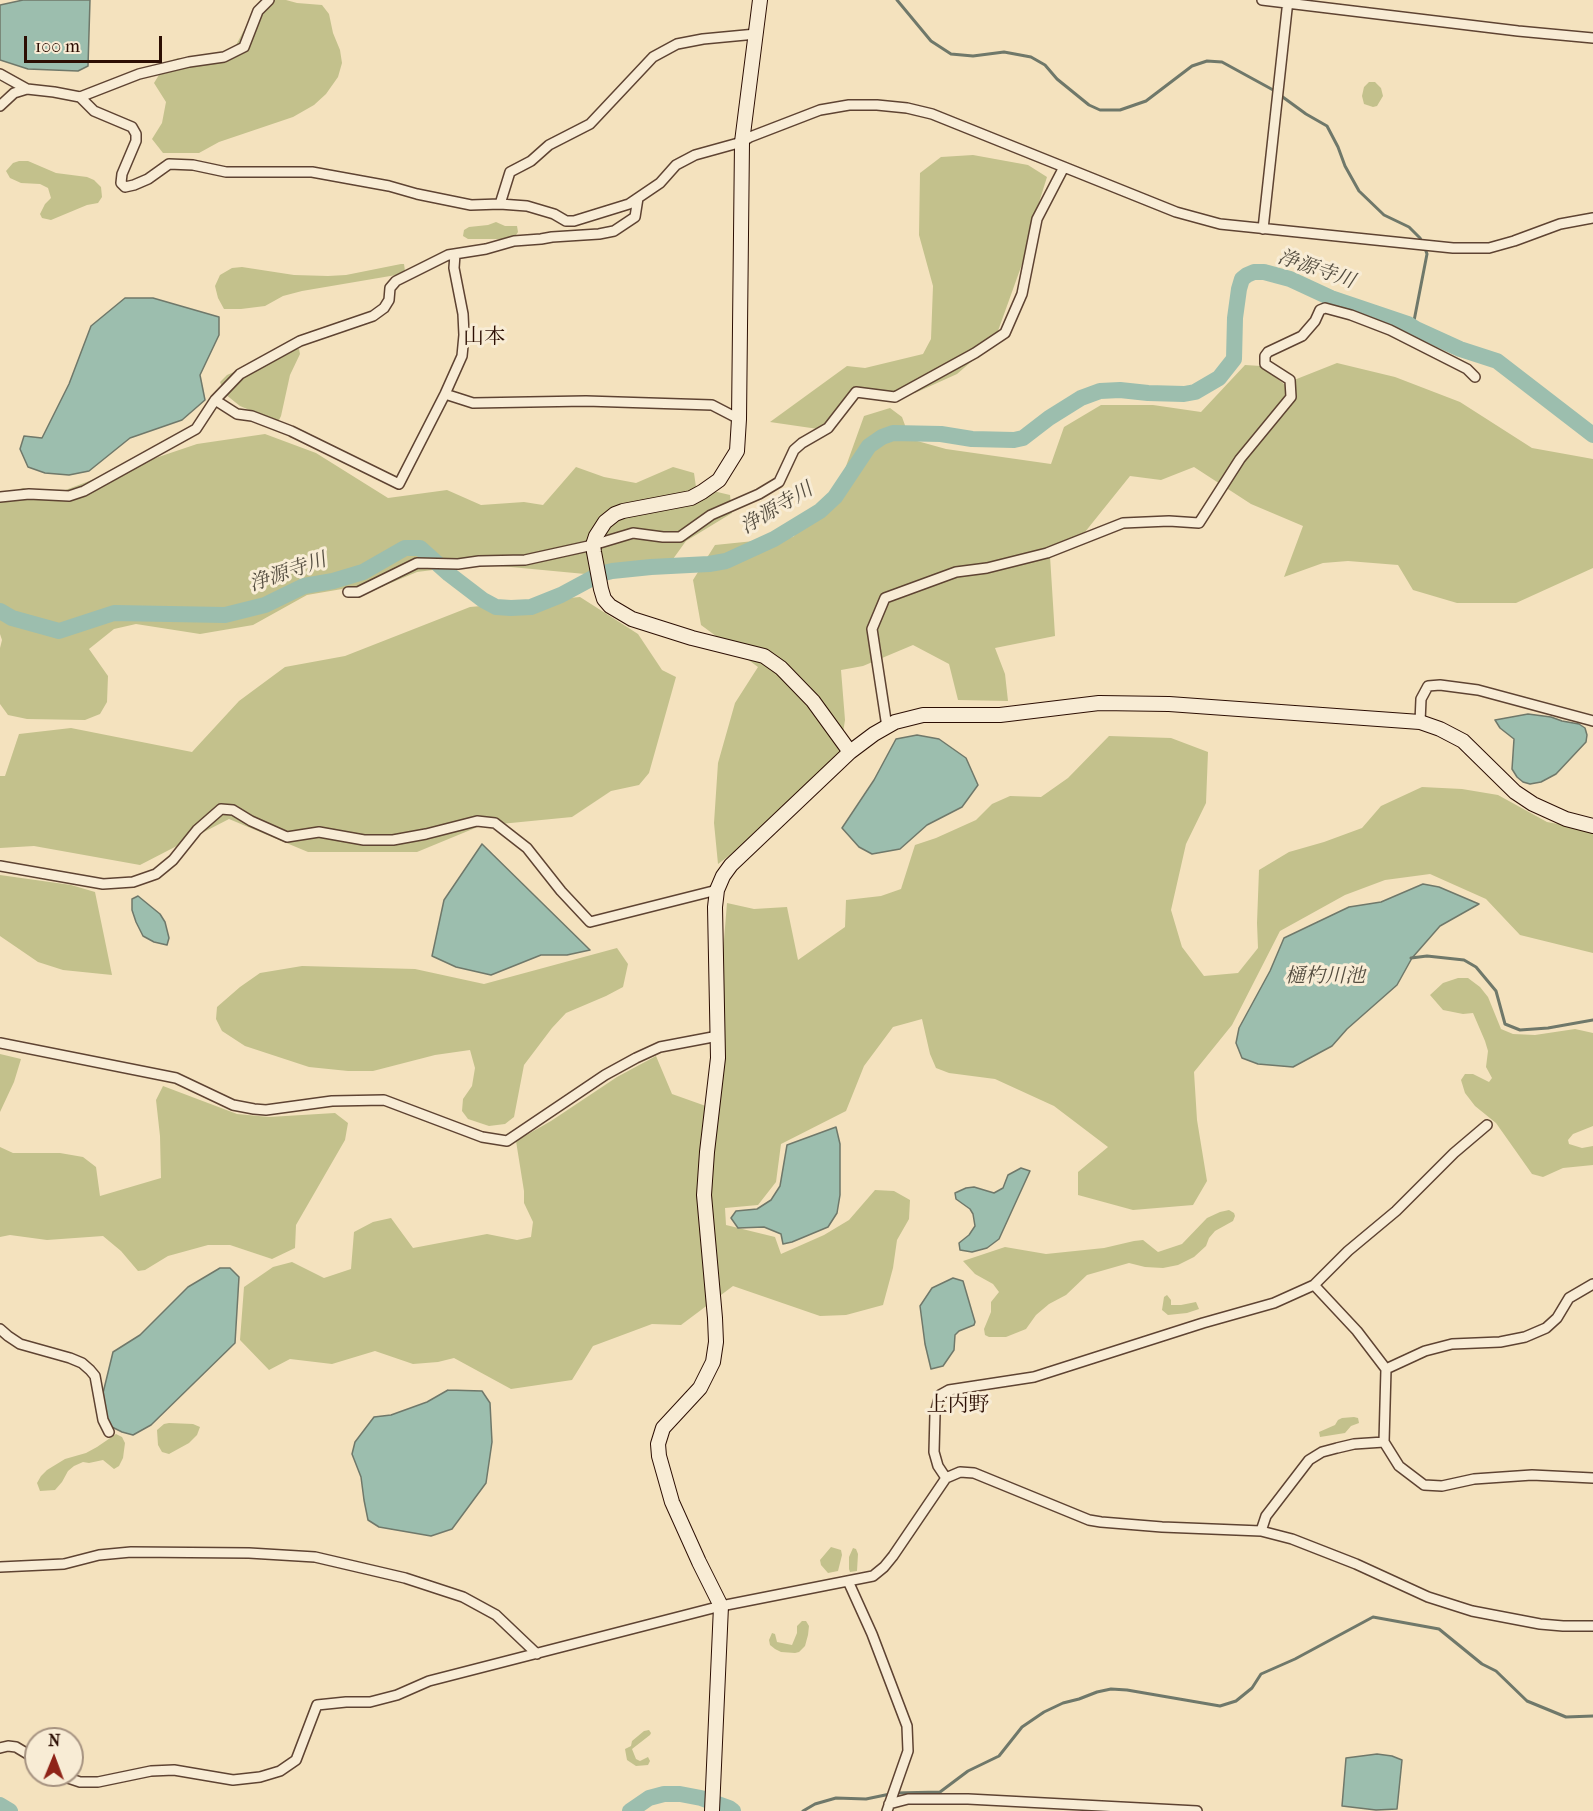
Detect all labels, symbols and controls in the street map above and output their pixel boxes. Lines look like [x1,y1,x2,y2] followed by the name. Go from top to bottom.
[27,24,165,62] scale bar
[35,36,80,57] text: 100 m
[1274,246,1358,294] water label: 浄源寺川
[463,325,505,351] district label: 山本
[737,478,817,540] water label: 浄源寺川
[246,549,330,597] water label: 浄源寺川
[1285,965,1365,989] water label: 樋杓川池
[927,1393,989,1419] district label: 上内野
[24,1727,84,1787] north arrow
[48,1731,61,1750] text: N

